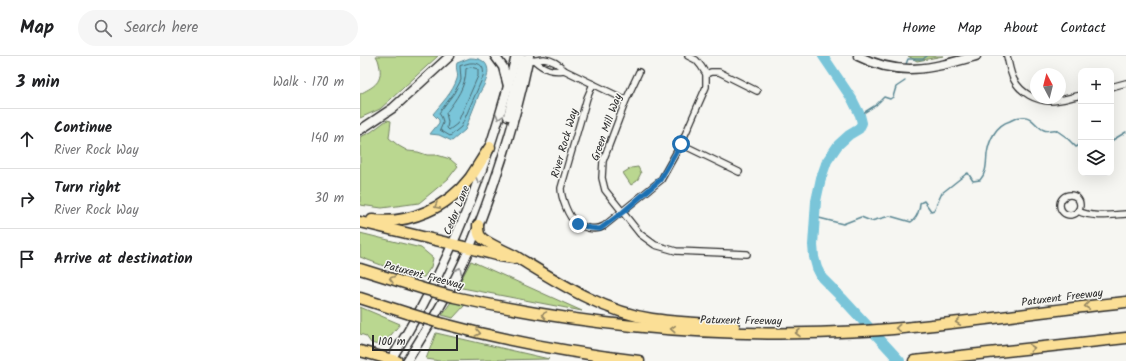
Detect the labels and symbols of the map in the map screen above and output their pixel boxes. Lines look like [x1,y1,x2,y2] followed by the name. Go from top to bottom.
[1030,68,1066,104] north arrow
[586,90,628,164] street label: Green Mill Way
[546,106,584,180] street label: River Rock Way
[495,113,504,120] one-way arrow
[672,135,690,153] route start
[475,177,484,184] one-way arrow
[439,183,475,238] street label: Cedar Lane
[434,202,441,209] one-way arrow
[569,215,587,233] route end
[382,257,466,295] street label: Patuxent Freeway
[454,266,462,274] one-way arrow
[388,275,395,284] one-way arrow
[1020,284,1105,312] street label: Patuxent Freeway
[1084,301,1090,310] one-way arrow
[541,311,547,320] one-way arrow
[700,311,783,331] street label: Patuxent Freeway
[955,317,961,326] one-way arrow
[895,323,901,332] one-way arrow
[670,325,676,334] one-way arrow
[474,328,481,337] one-way arrow
[795,329,801,337] one-way arrow
[372,333,458,352] scale bar
[1029,344,1035,353] one-way arrow

